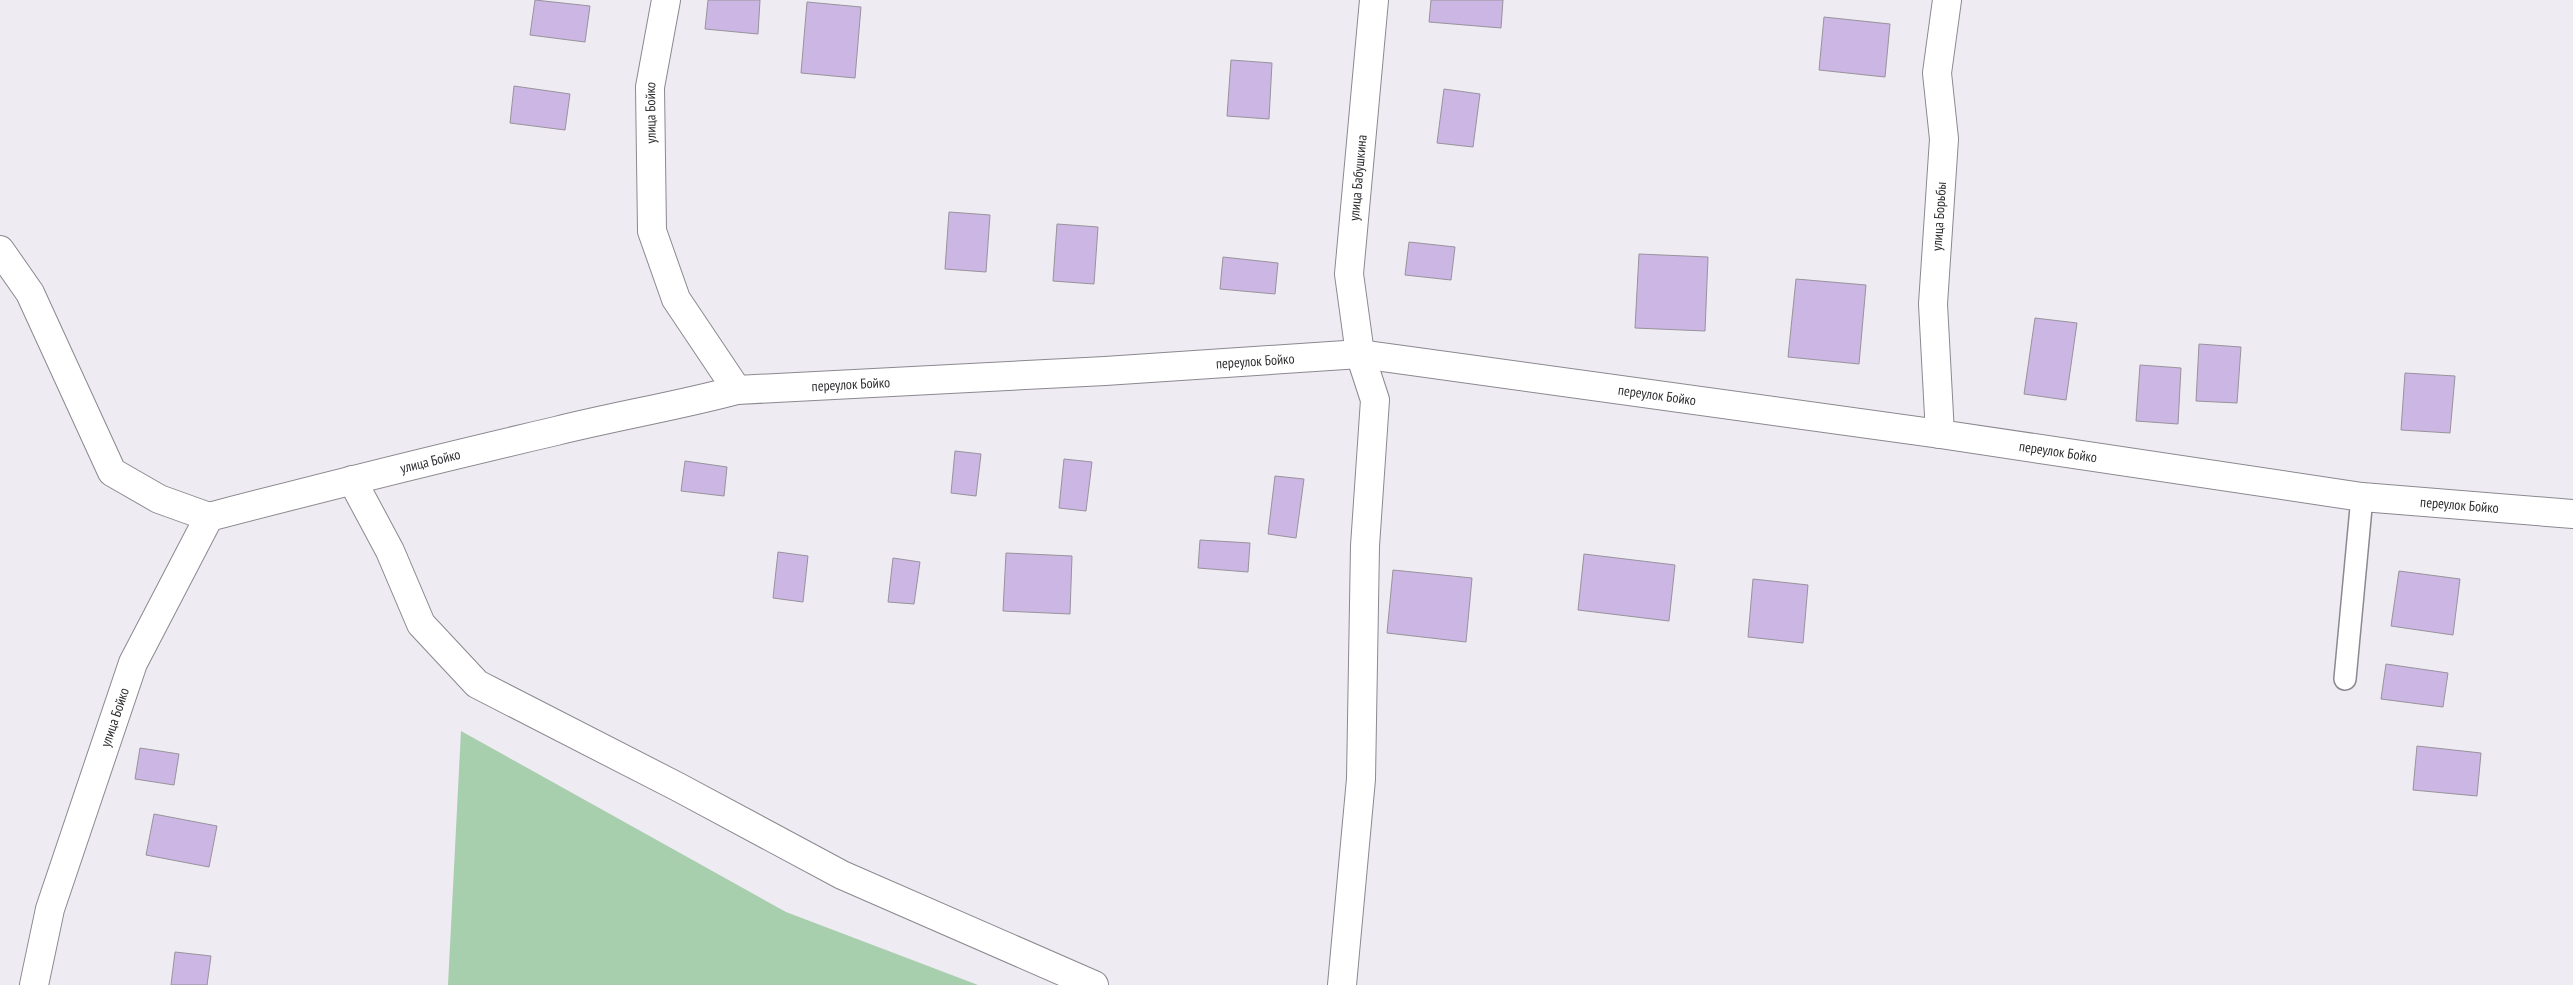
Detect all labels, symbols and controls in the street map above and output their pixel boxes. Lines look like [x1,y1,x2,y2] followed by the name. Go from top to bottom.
[641,80,660,144] street label: улица Бойко
[1345,134,1371,222] street label: улица Бабушкина
[1928,181,1950,251] street label: улица Борьбы
[1215,349,1295,373] street label: переулок Бойко
[811,373,891,395] street label: переулок Бойко
[1617,381,1697,409] street label: переулок Бойко
[2018,437,2098,466] street label: переулок Бойко
[398,445,462,477] street label: улица Бойко
[2420,493,2499,517] street label: переулок Бойко
[96,685,133,749] street label: улица Бойко

